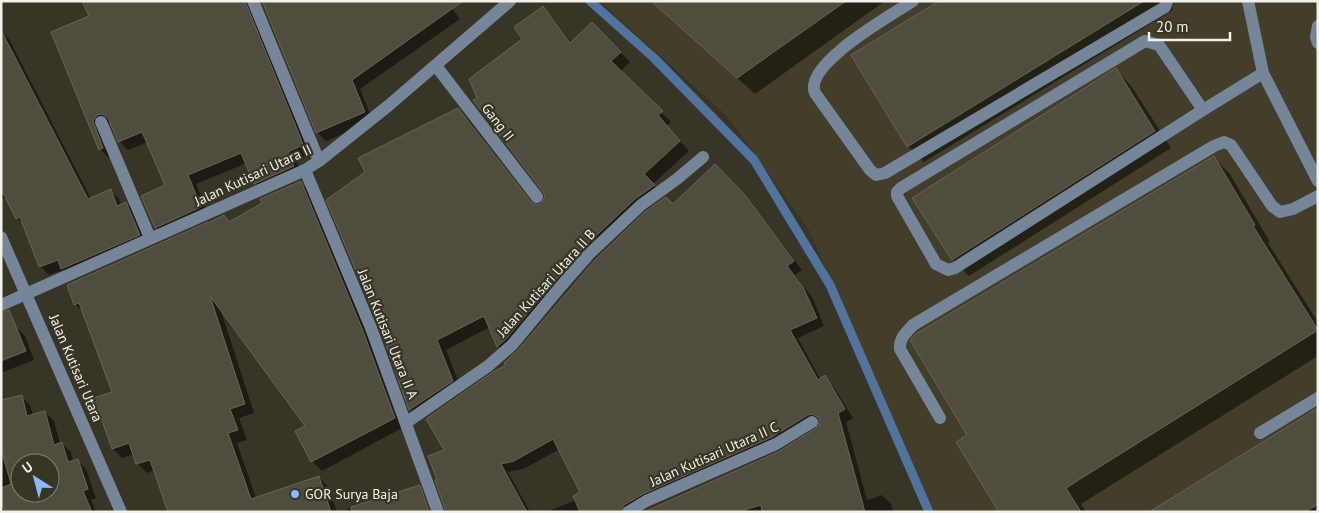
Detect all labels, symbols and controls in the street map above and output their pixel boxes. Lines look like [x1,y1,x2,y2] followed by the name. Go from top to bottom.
[1149,10,1230,42] scale bar
[1156,17,1189,36] text: 20 m
[478,100,518,144] street label: Gang II
[191,140,314,210] street label: Jalan Kutisari Utara II
[492,225,599,341] street label: Jalan Kutisari Utara II B
[353,265,423,402] street label: Jalan Kutisari Utara II A
[45,311,107,425] street label: Jalan Kutisari Utara
[646,418,781,491] street label: Jalan Kutisari Utara II C
[10,453,60,503] north arrow
[19,458,36,477] text: U
[305,485,398,503] place label: GOR Surya Baja
[289,488,301,500] marker: GOR Surya Baja

